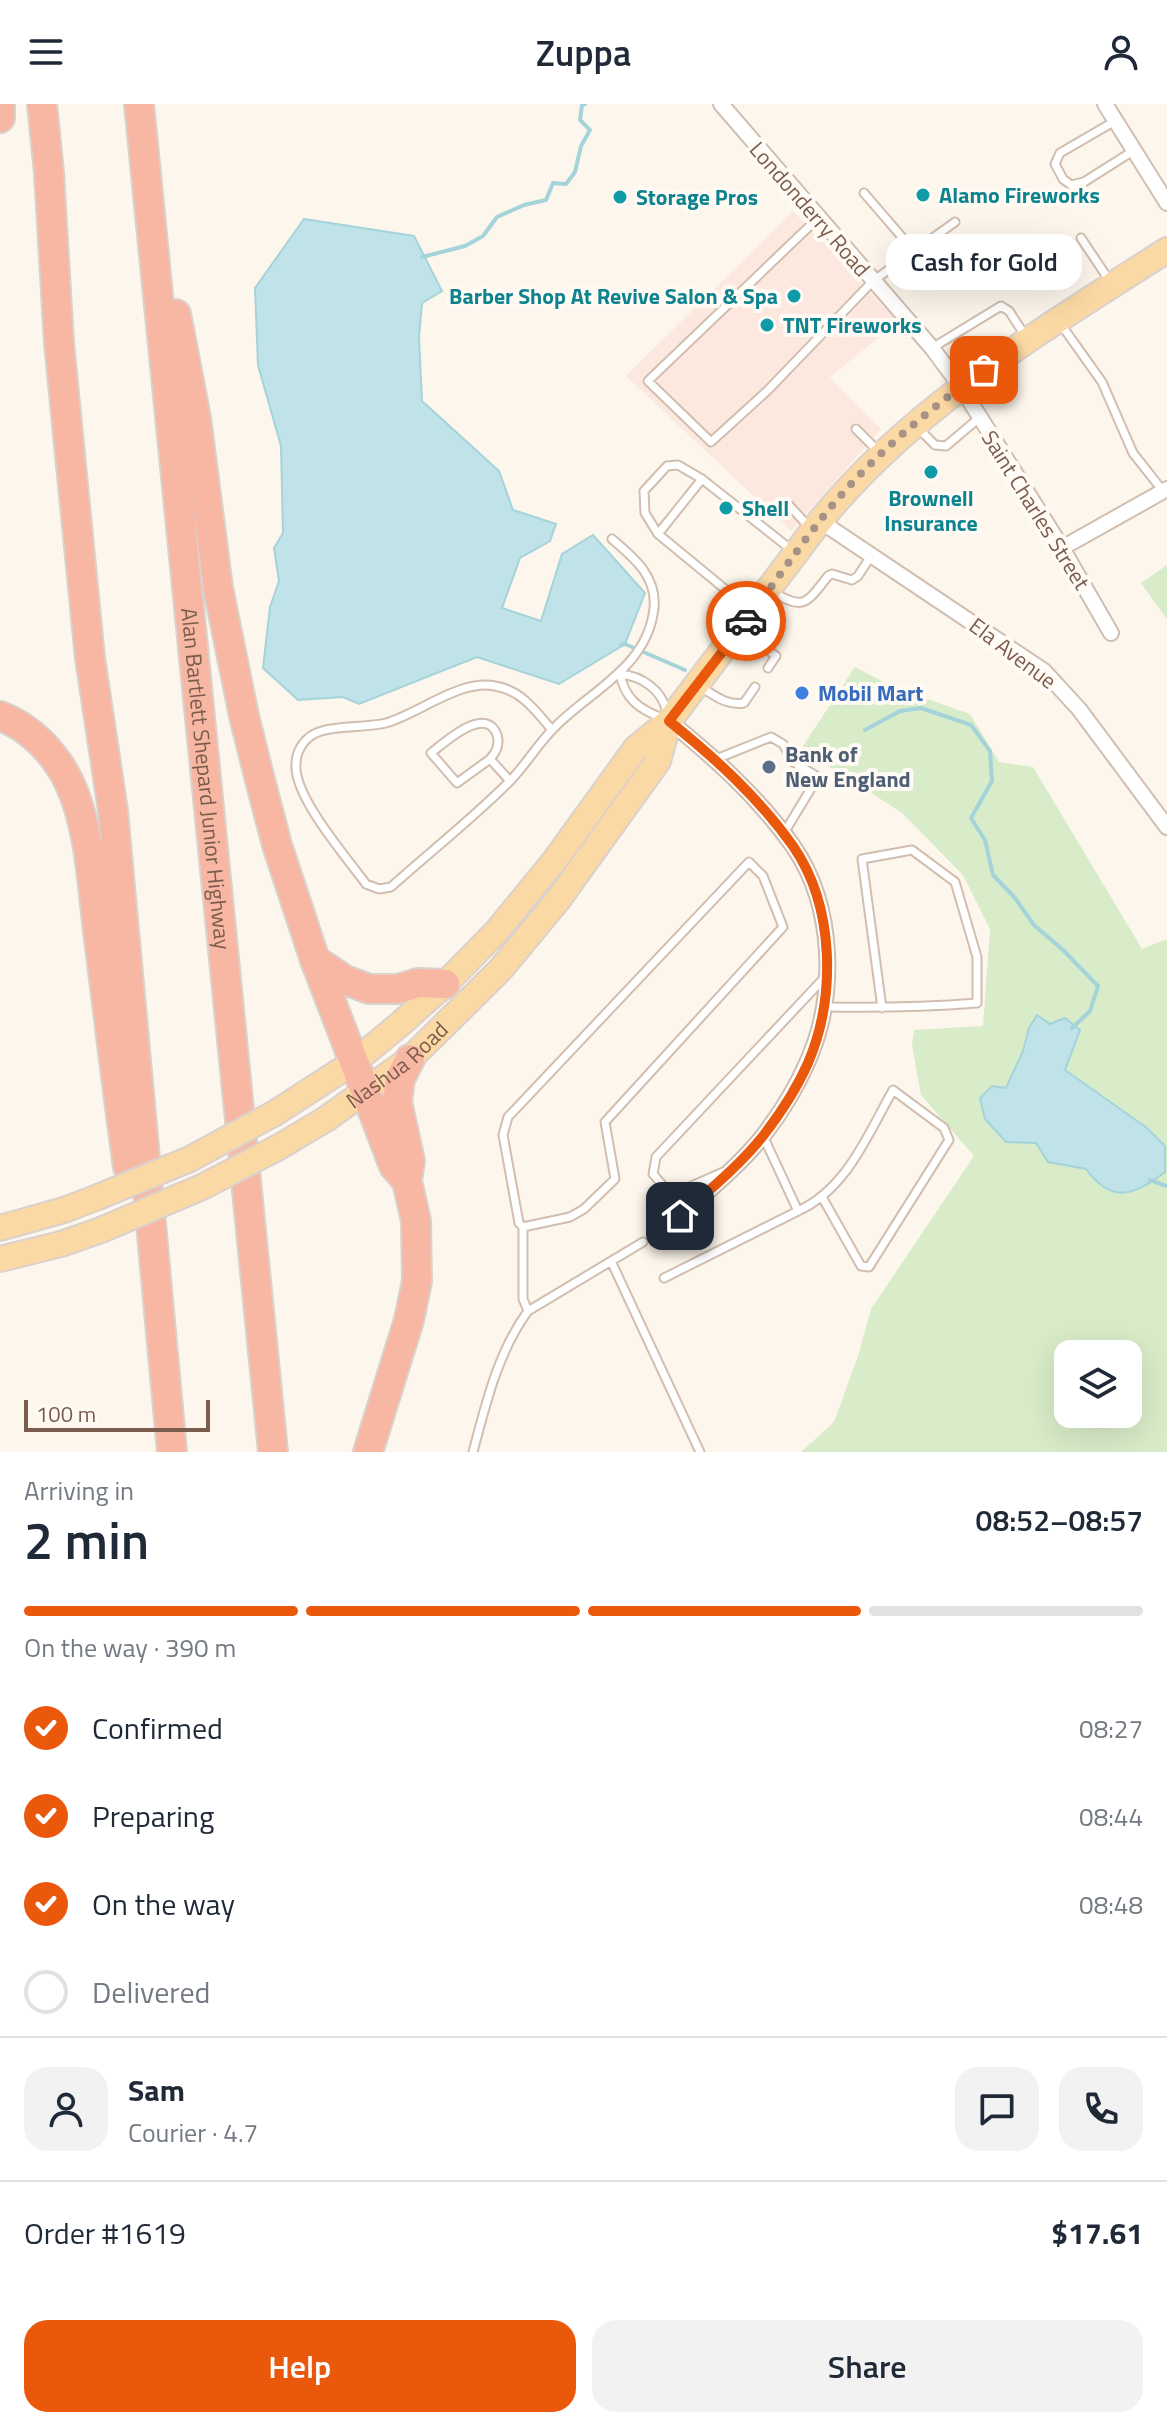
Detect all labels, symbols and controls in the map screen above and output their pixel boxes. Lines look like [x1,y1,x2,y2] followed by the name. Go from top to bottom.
[536,25,631,80] text: Zuppa
[24,30,68,74] icon: menu
[1099,30,1143,74] icon: person
[741,134,879,284] street label: Londonderry Road
[939,178,1100,212] place label: Alamo Fireworks
[636,180,758,214] place label: Storage Pros
[914,186,932,204] marker: Alamo Fireworks
[611,188,629,206] marker: Storage Pros
[886,234,1082,290] callout: Cash for Gold
[910,242,1058,281] text: Cash for Gold
[449,279,778,313] place label: Barber Shop At Revive Salon & Spa
[785,287,803,305] marker: Barber Shop At Revive Salon & Spa
[783,308,922,342] place label: TNT Fireworks
[758,316,776,334] marker: TNT Fireworks
[950,336,1018,404] pin
[962,348,1006,392] icon: bag
[973,424,1099,597] street label: Saint Charles Street
[922,463,940,481] marker: Brownell Insurance
[884,481,978,540] place label: Brownell Insurance
[742,491,789,525] place label: Shell
[717,499,735,517] marker: Shell
[706,581,786,661] courier
[724,599,768,643] icon: car
[172,606,240,952] street label: Alan Bartlett Shepard Junior Highway
[962,609,1064,697] street label: Ela Avenue
[818,676,923,710] place label: Mobil Mart
[793,684,811,702] marker: Mobil Mart
[785,737,911,796] place label: Bank of New England
[760,758,778,776] marker: Bank of New England
[339,1013,456,1117] street label: Nashua Road
[646,1182,714,1250] pin
[658,1194,702,1238] icon: home
[1054,1340,1142,1428] map controls
[1054,1340,1142,1428] button: layers
[24,1396,210,1432] scale bar
[36,1397,96,1431] text: 100 m
[24,1471,134,1510] text: Arriving in
[976,1497,1143,1543] text: 08:52–08:57
[24,1500,149,1579] text: 2 min
[24,1628,236,1667] text: On the way · 390 m
[92,1705,223,1751] text: Confirmed
[24,1706,68,1750] icon: check
[1079,1709,1143,1748] text: 08:27
[92,1793,214,1839] text: Preparing
[24,1794,68,1838] icon: check
[1079,1797,1143,1836] text: 08:44
[92,1881,235,1927] text: On the way
[24,1882,68,1926] icon: check
[1079,1885,1143,1924] text: 08:48
[92,1969,210,2015] text: Delivered
[24,2067,108,2151] button: person
[128,2067,185,2113] text: Sam
[955,2067,1039,2151] button: chat
[1059,2067,1143,2151] button: phone
[128,2113,258,2152] text: Courier · 4.7
[24,2210,186,2256] text: Order #1619
[1051,2210,1143,2256] text: $17.61
[24,2320,576,2412] button: Help
[592,2320,1143,2412] button: Share

